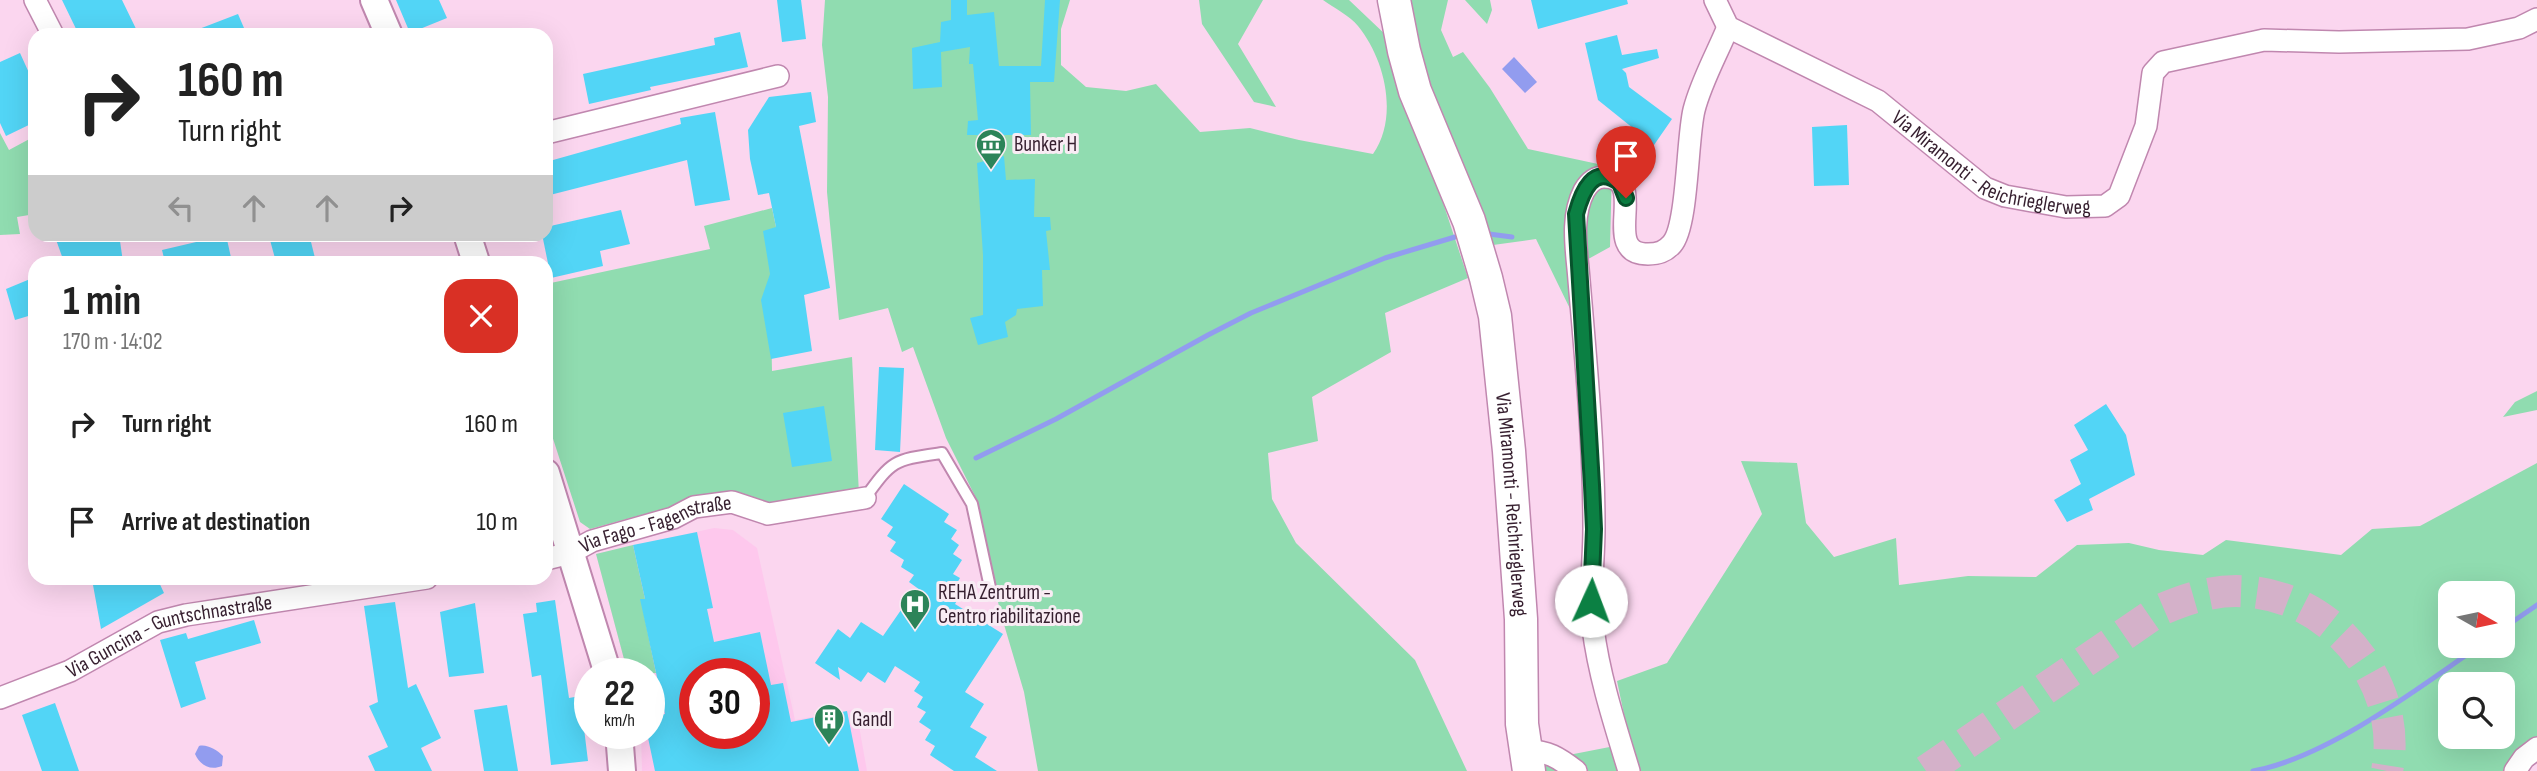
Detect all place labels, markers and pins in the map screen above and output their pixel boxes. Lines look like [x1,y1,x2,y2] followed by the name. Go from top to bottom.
[1596,126,1656,198] pin
[974,127,1008,171] museum icon: Bunker H
[1014,132,1077,157] place label: Bunker H
[938,580,1081,629] place label: REHA Zentrum - Centro riabilitazione
[898,587,932,631] hospital icon: REHA Zentrum - Centro riabilitazione
[812,702,846,746] building icon: Gandl
[852,707,892,732] place label: Gandl

